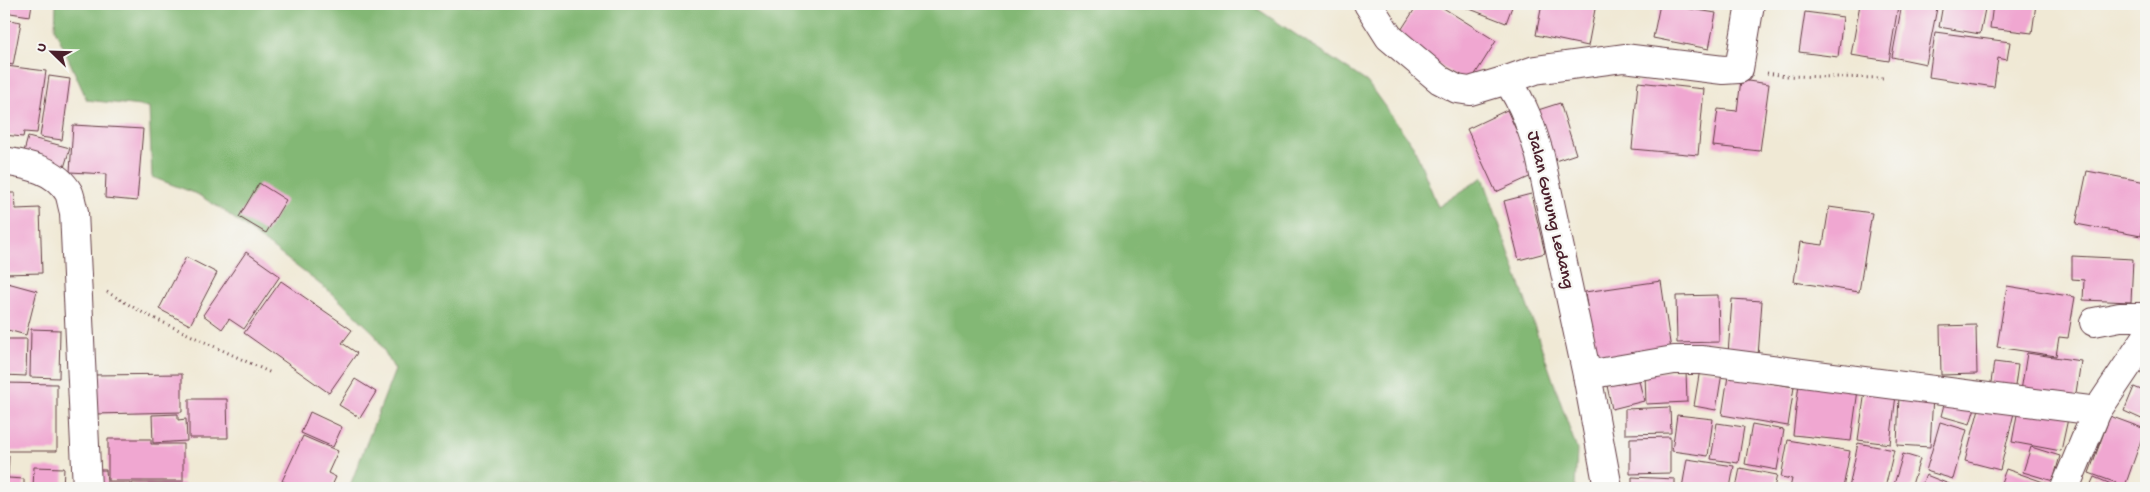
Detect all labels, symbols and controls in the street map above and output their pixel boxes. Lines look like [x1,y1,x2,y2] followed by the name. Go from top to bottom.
[28,28,78,78] north arrow
[33,41,52,55] text: U
[1522,129,1578,291] street label: Jalan Gunung Ledang

